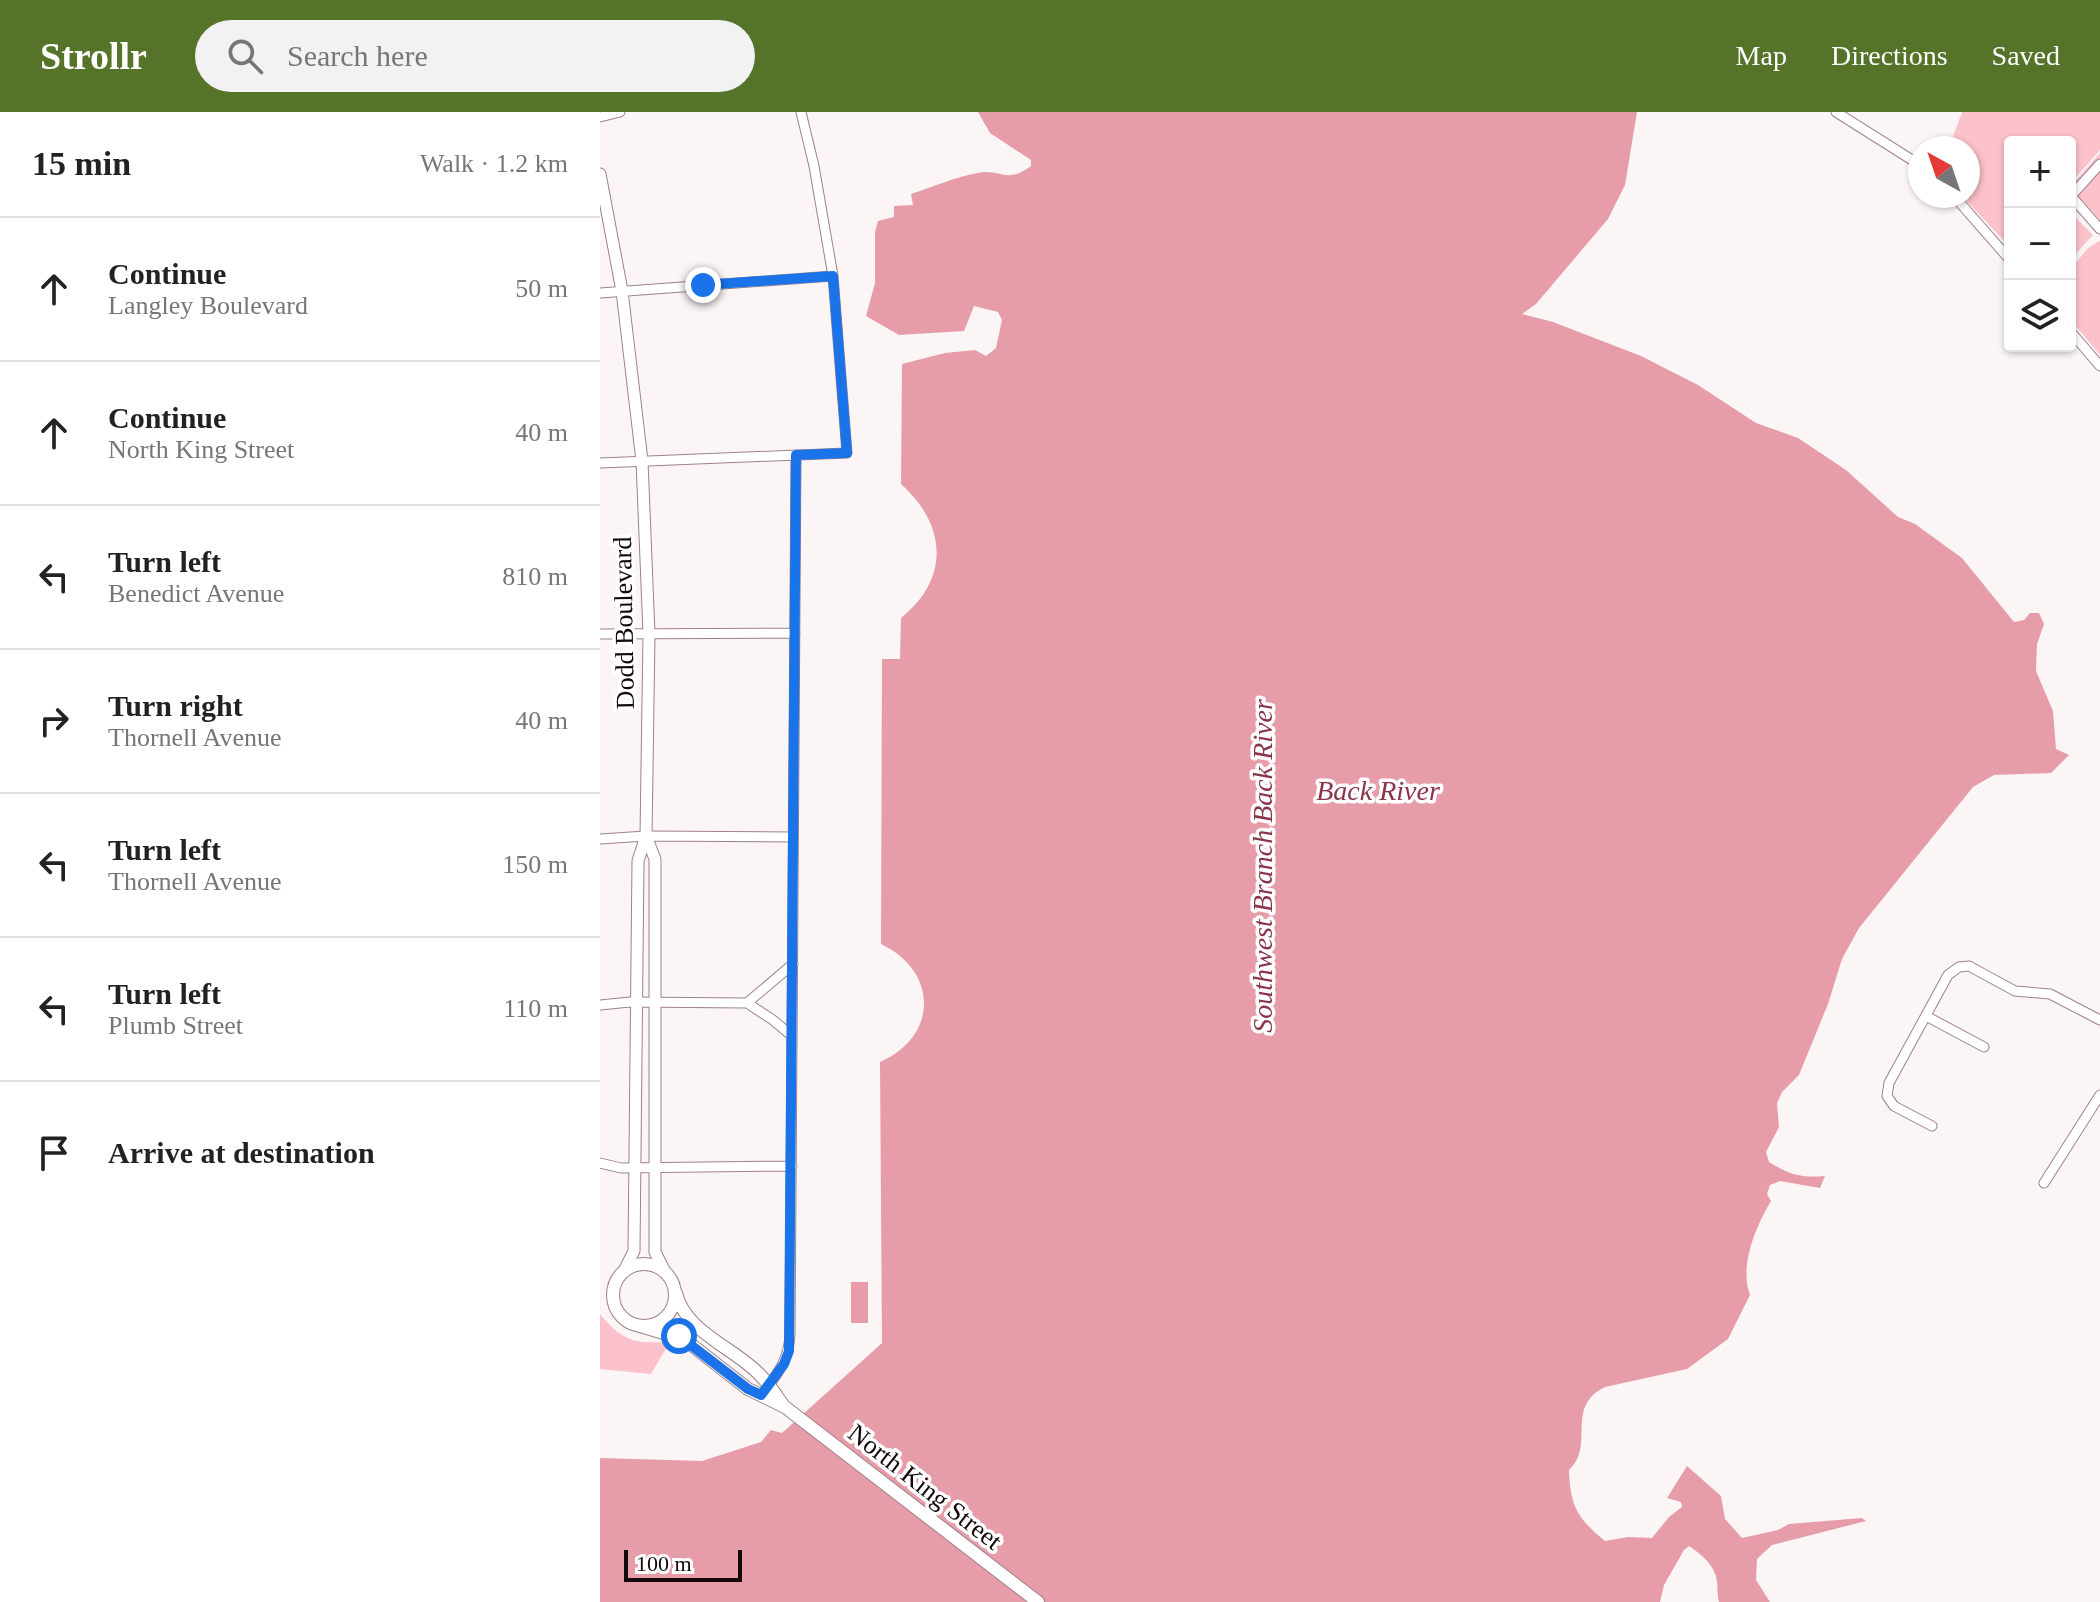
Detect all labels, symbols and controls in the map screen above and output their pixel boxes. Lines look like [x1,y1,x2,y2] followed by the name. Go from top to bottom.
[195,20,755,92] search box
[223,34,267,78] icon: search
[40,35,147,77] text: Strollr
[287,39,428,72] text: Search here
[1736,40,1787,71] text: Map
[1831,40,1948,71] text: Directions
[1992,40,2060,71] text: Saved
[1908,136,1980,208] north arrow
[2004,136,2076,352] map controls
[2004,136,2076,208] button: +
[32,145,131,182] text: 15 min
[420,149,568,178] text: Walk · 1.2 km
[2004,208,2076,280] button: −
[108,257,226,290] text: Continue
[32,267,76,311] icon: ahead
[685,267,721,303] route end
[515,274,568,303] text: 50 m
[2004,280,2076,352] button: layers
[108,291,308,320] text: Langley Boulevard
[108,401,226,434] text: Continue
[32,411,76,455] icon: ahead
[515,418,568,447] text: 40 m
[108,435,294,464] text: North King Street
[608,536,640,710] street label: Dodd Boulevard
[108,545,221,578] text: Turn left
[32,555,76,599] icon: left
[502,562,568,591] text: 810 m
[108,579,284,608] text: Benedict Avenue
[108,689,243,722] text: Turn right
[32,699,76,743] icon: right
[1247,699,1278,1033] water label: Southwest Branch Back River
[515,706,568,735] text: 40 m
[108,723,282,752] text: Thornell Avenue
[1316,775,1440,806] water label: Back River
[108,833,221,866] text: Turn left
[32,843,76,887] icon: left
[502,850,568,879] text: 150 m
[108,867,282,896] text: Thornell Avenue
[108,977,221,1010] text: Turn left
[32,987,76,1031] icon: left
[503,994,568,1023] text: 110 m
[108,1011,243,1040] text: Plumb Street
[32,1131,76,1175] icon: arrive
[108,1136,375,1169] text: Arrive at destination
[661,1318,697,1354] route start
[843,1418,1008,1556] street label: North King Street
[624,1546,742,1582] scale bar
[636,1551,692,1576] text: 100 m

